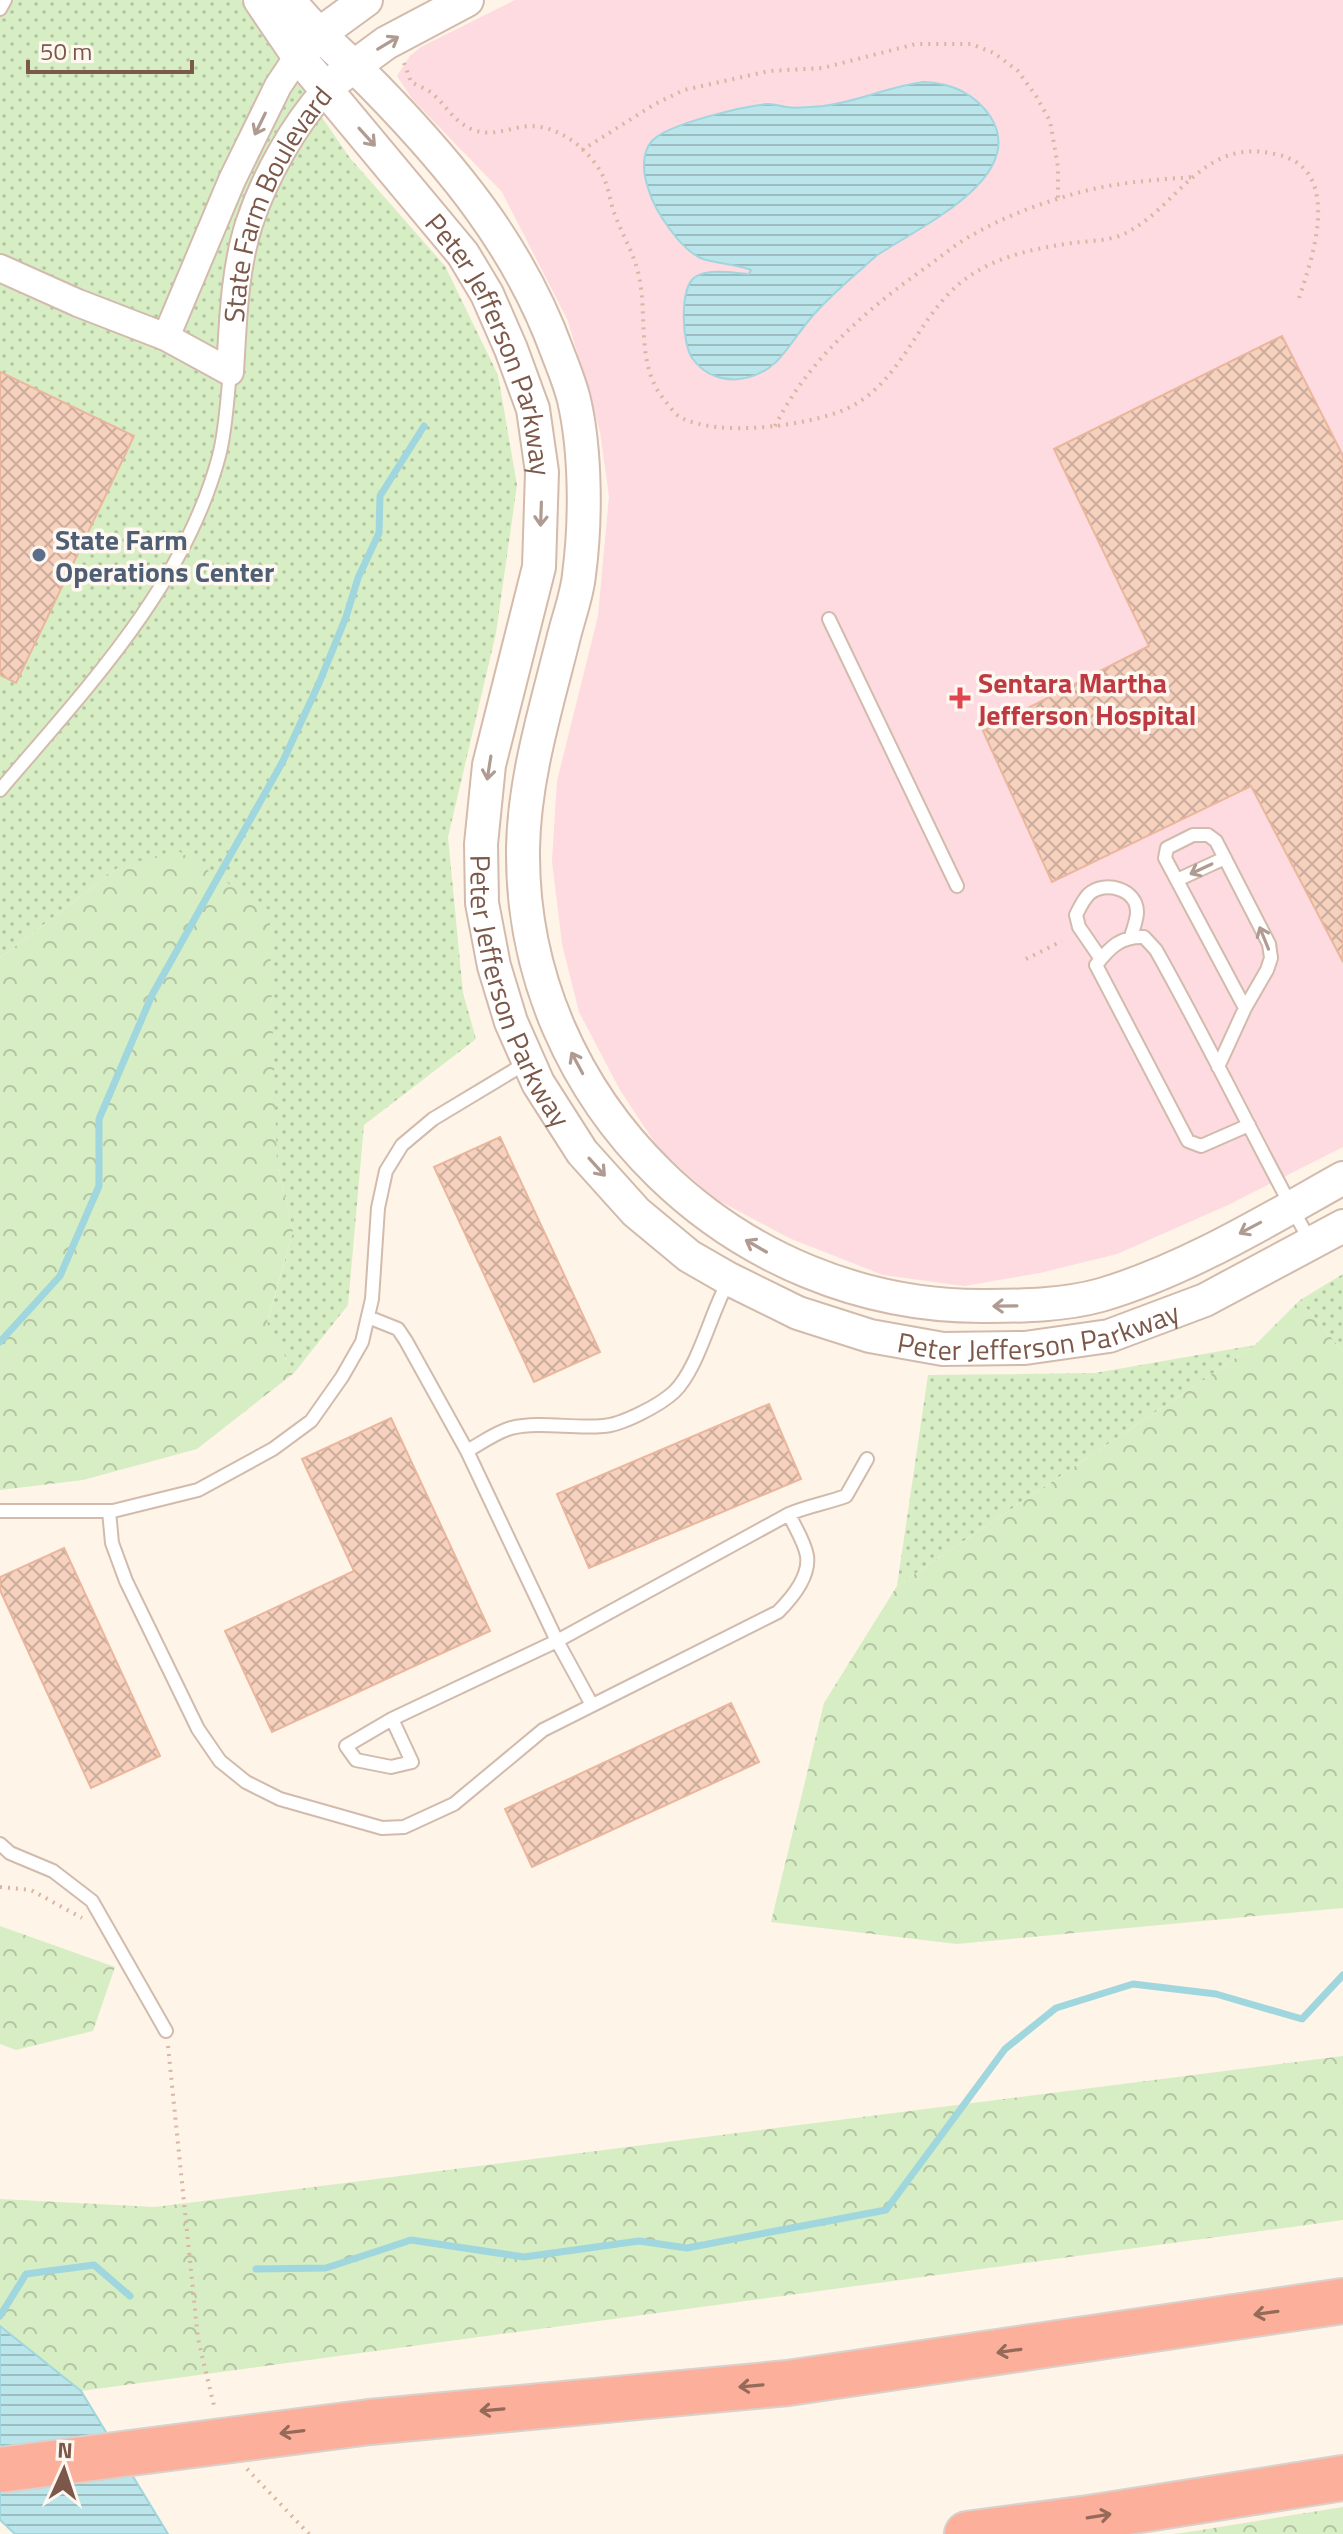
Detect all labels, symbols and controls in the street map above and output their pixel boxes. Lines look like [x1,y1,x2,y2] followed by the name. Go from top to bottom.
[28,24,192,74] scale bar
[40,33,92,69] text: 50 m
[376,35,399,51] one-way arrow
[211,76,342,324] street label: State Farm Boulevard
[252,111,267,135] one-way arrow
[358,126,376,146] one-way arrow
[416,203,564,478] street label: Peter Jefferson Parkway
[533,500,548,527] one-way arrow
[55,518,274,593] place label: State Farm Operations Center
[30,546,48,564] marker: State Farm Operations Center
[978,661,1196,736] place label: Sentara Martha Jefferson Hospital
[949,687,971,709] marker: Sentara Martha Jefferson Hospital
[481,755,496,780] one-way arrow
[460,854,582,1135] street label: Peter Jefferson Parkway
[1189,862,1213,877] one-way arrow
[1256,926,1271,951] one-way arrow
[568,1052,584,1075] one-way arrow
[587,1157,605,1177] one-way arrow
[1239,1221,1262,1237] one-way arrow
[745,1238,768,1254] one-way arrow
[894,1290,1185,1371] street label: Peter Jefferson Parkway
[992,1298,1019,1314] one-way arrow
[1254,2306,1279,2321] one-way arrow
[997,2344,1022,2359] one-way arrow
[738,2379,765,2394] one-way arrow
[479,2403,506,2418] one-way arrow
[280,2425,306,2440] one-way arrow
[24,2430,104,2510] north arrow
[57,2433,74,2467] text: N
[1086,2508,1112,2523] one-way arrow

